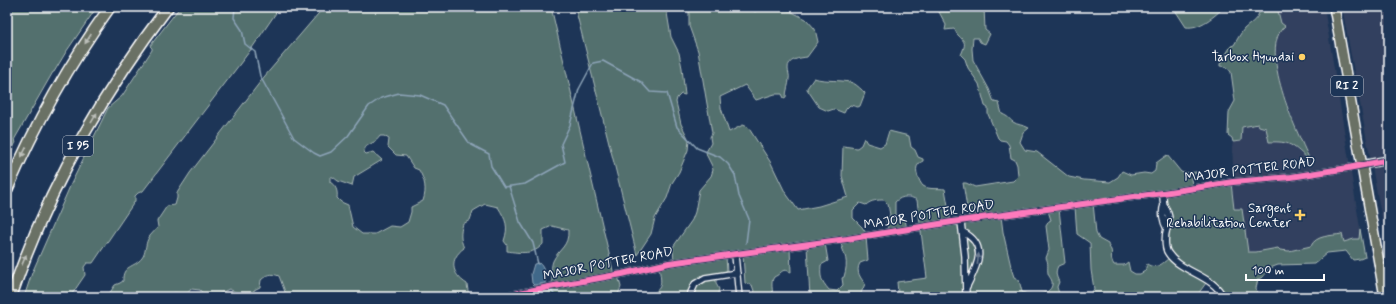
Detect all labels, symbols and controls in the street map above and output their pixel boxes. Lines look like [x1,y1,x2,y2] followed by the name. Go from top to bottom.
[85,33,92,45] one-way arrow
[1212,49,1294,66] place label: Tarbox Hyundai
[1297,52,1307,62] marker: Tarbox Hyundai
[1331,76,1363,96] road number: RI 2
[90,113,97,124] one-way arrow
[63,136,93,156] road number: I 95
[21,146,27,158] one-way arrow
[1183,154,1317,186] street label: MAJOR POTTER ROAD
[862,196,996,234] street label: MAJOR POTTER ROAD
[1166,200,1292,232] place label: Sargent Rehabilitation Center
[1294,209,1306,221] marker: Sargent Rehabilitation Center
[542,243,674,285] street label: MAJOR POTTER ROAD
[975,253,981,265] one-way arrow
[22,254,28,266] one-way arrow
[1246,256,1324,282] scale bar
[1252,263,1284,279] text: 100 m

